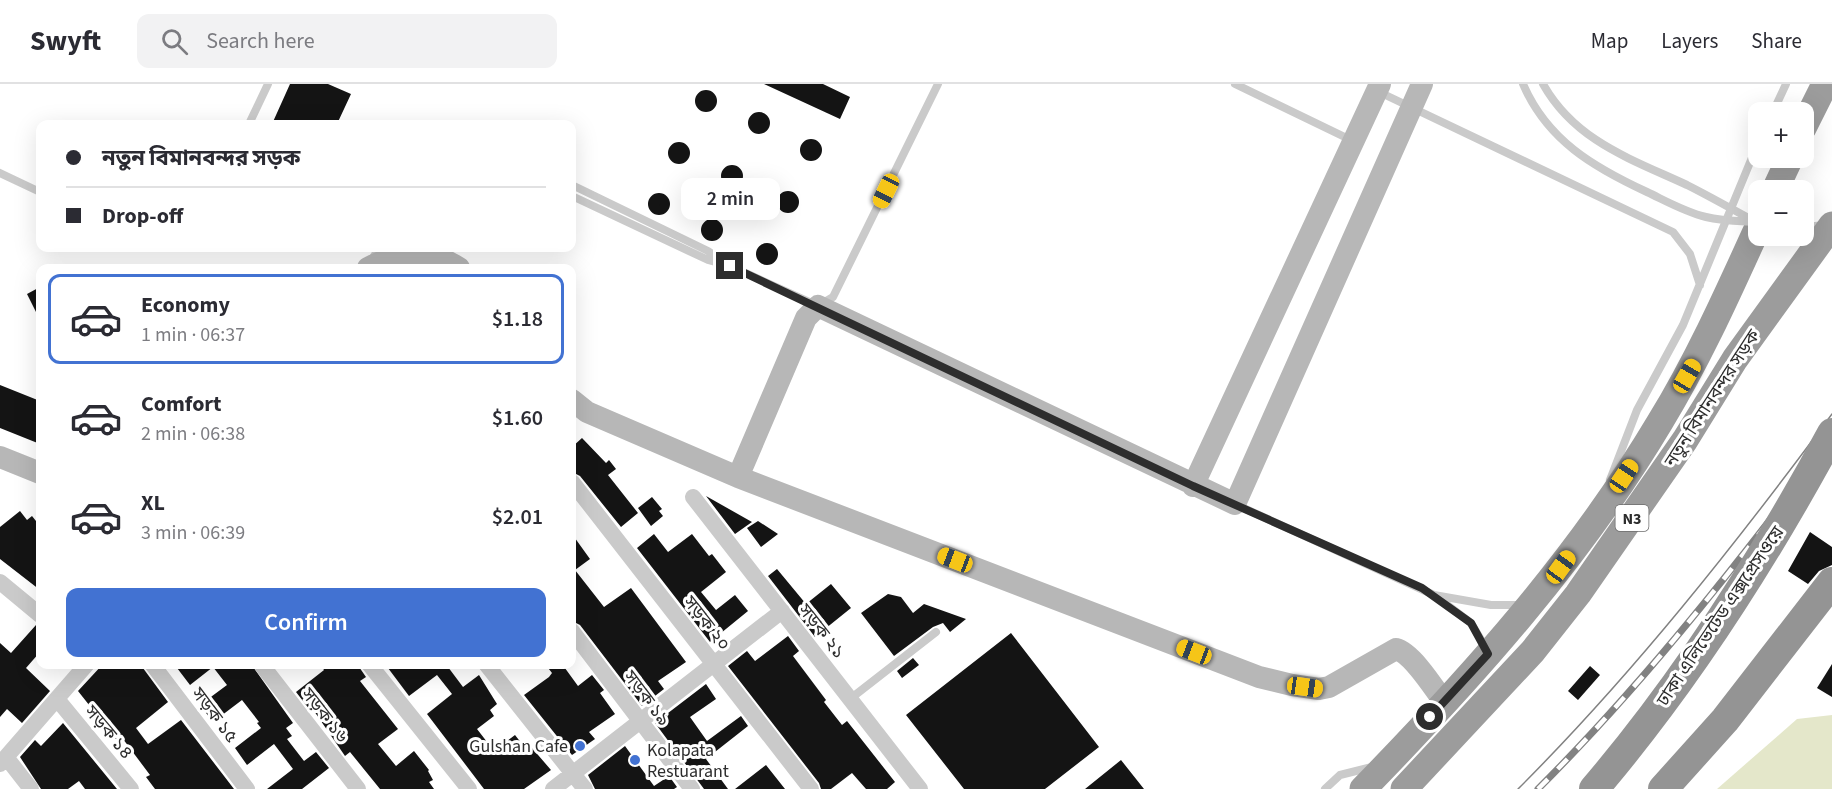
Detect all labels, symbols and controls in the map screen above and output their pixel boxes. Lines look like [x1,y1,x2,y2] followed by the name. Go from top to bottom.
[137,14,557,68] search box
[30,21,101,61] text: Swyft
[158,25,191,58] icon: search
[206,25,315,57] text: Search here
[1591,26,1628,56] text: Map
[1661,26,1718,56] text: Layers
[1751,26,1802,56] text: Share
[1748,102,1814,246] map controls
[1748,102,1814,168] button: +
[102,142,300,174] text: নতুন বিমানবন্দর সড়ক
[870,171,902,211] car
[680,179,780,221] callout: 2 min
[1748,180,1814,246] button: −
[707,185,754,213] text: 2 min
[102,200,183,232] text: Drop-off
[716,252,743,279] route end
[141,289,230,321] text: Economy
[69,292,123,346] icon: car
[492,303,543,335] text: $1.18
[141,321,245,349] text: 1 min · 06:37
[1658,324,1766,473] street label: নতুন বিমানবন্দর সড়ক
[1670,356,1704,396] car
[141,388,222,420] text: Comfort
[69,391,123,445] icon: car
[492,402,543,434] text: $1.60
[141,420,245,448] text: 2 min · 06:38
[1606,456,1642,496] car
[141,487,165,519] text: XL
[69,490,123,544] icon: car
[492,501,543,533] text: $2.01
[1616,505,1648,531] road number: N3
[141,519,245,547] text: 3 min · 06:39
[1650,521,1791,712] street label: ঢাকা এলিভেটেড এক্সপ্রেসওয়ে
[935,545,975,575] car
[1543,547,1579,587] car
[66,588,546,657] button: Confirm
[677,590,736,656] street label: সড়ক ২০
[792,598,851,664] street label: সড়ক ২১
[1174,637,1214,667] car
[617,665,676,731] street label: সড়ক ১৯
[1286,676,1324,698] car
[185,682,244,748] street label: সড়ক ১৫
[295,682,354,748] street label: সড়ক ১৬
[78,699,139,765] street label: সড়ক ১৪
[1416,703,1443,730] route start
[469,734,568,759] place label: Gulshan Cafe
[647,738,729,784] place label: Kolapata Restuarant
[573,739,587,753] marker: Gulshan Cafe
[628,753,642,767] marker: Kolapata Restuarant

